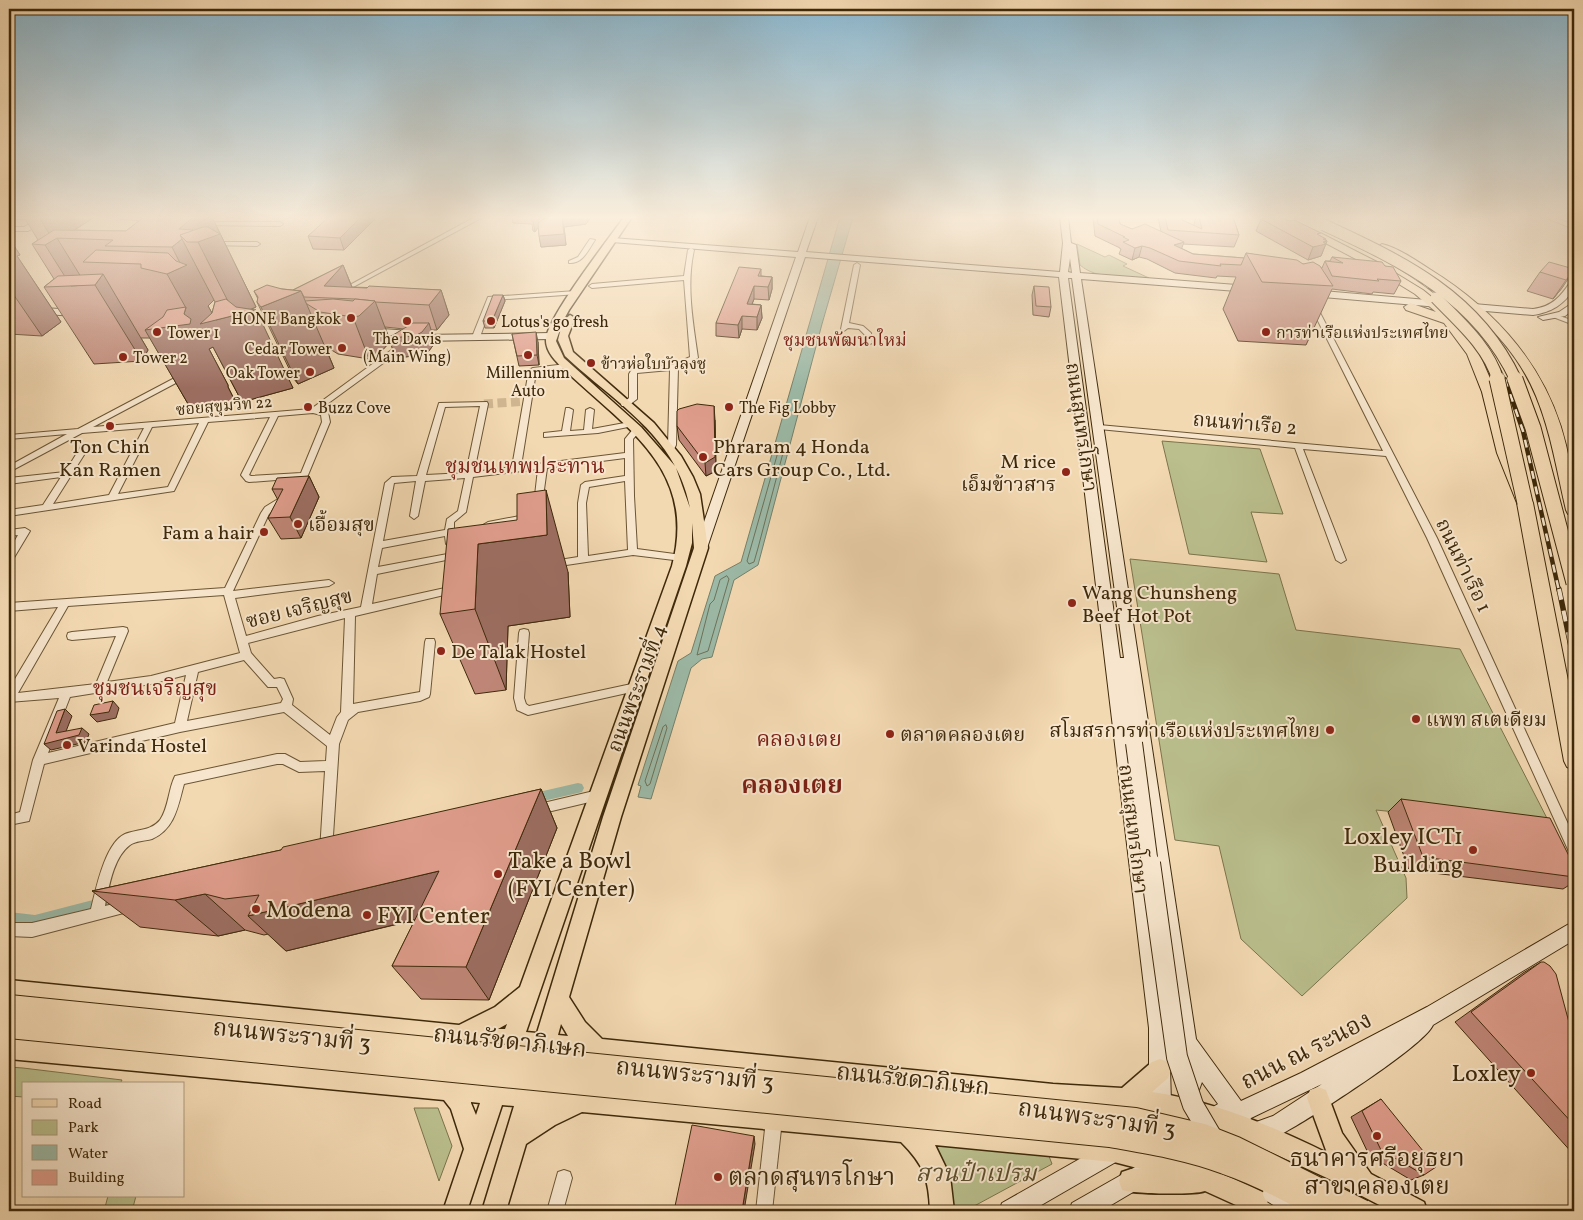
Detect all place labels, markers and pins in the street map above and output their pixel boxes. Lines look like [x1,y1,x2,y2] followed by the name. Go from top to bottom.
[231,309,341,331] place label: HONE Bangkok
[345,312,357,324] marker: HONE Bangkok
[501,312,609,334] place label: Lotus's go fresh
[401,315,413,327] marker: The Davis (Main Wing)
[485,315,497,327] marker: Lotus's go fresh
[1276,322,1449,345] place label: การท่าเรือแห่งประเทศไทย
[167,323,220,345] place label: Tower 1
[151,326,163,338] marker: Tower 1
[1260,326,1272,338] marker: การท่าเรือแห่งประเทศไทย
[363,329,451,369] place label: The Davis (Main Wing)
[244,339,332,361] place label: Cedar Tower
[336,342,348,354] marker: Cedar Tower
[133,348,188,370] place label: Tower 2
[522,349,534,361] marker: Millennium Auto
[117,351,129,363] marker: Tower 2
[601,353,706,376] place label: ข้าวห่อใบบัวลุงชู
[585,357,597,369] marker: ข้าวห่อใบบัวลุงชู
[226,363,300,385] place label: Oak Tower
[486,363,570,403] place label: Millennium Auto
[304,366,316,378] marker: Oak Tower
[318,398,391,420] place label: Buzz Cove
[739,398,837,420] place label: The Fig Lobby
[302,401,314,413] marker: Buzz Cove
[723,401,735,413] marker: The Fig Lobby
[104,420,116,432] marker: Ton Chin Kan Ramen
[59,434,161,485] place label: Ton Chin Kan Ramen
[713,434,890,485] place label: Phraram 4 Honda Cars Group Co., Ltd.
[961,449,1056,500] place label: M rice เอ็มข้าวสาร
[697,451,709,463] marker: Phraram 4 Honda Cars Group Co., Ltd.
[1060,466,1072,478] marker: M rice เอ็มข้าวสาร
[308,509,375,540] place label: เอื้อมสุข
[292,518,304,530] marker: เอื้อมสุข
[162,520,254,548] place label: Fam a hair
[258,526,270,538] marker: Fam a hair
[1082,580,1237,631] place label: Wang Chunsheng Beef Hot Pot
[1066,597,1078,609] marker: Wang Chunsheng Beef Hot Pot
[451,639,586,667] place label: De Talak Hostel
[435,645,447,657] marker: De Talak Hostel
[1426,707,1547,735] place label: แพท สเตเดียม
[1410,713,1422,725] marker: แพท สเตเดียม
[1049,716,1320,746] place label: สโมสรการท่าเรือแห่งประเทศไทย
[900,722,1025,750] place label: ตลาดคลองเตย
[1324,724,1336,736] marker: สโมสรการท่าเรือแห่งประเทศไทย
[884,728,896,740] marker: ตลาดคลองเตย
[77,733,207,761] place label: Varinda Hostel
[61,739,73,751] marker: Varinda Hostel
[1343,821,1463,883] place label: Loxley ICT1 Building
[1467,844,1479,856] marker: Loxley ICT1 Building
[508,845,635,907] place label: Take a Bowl (FYI Center)
[492,868,504,880] marker: Take a Bowl (FYI Center)
[266,894,352,928] place label: Modena
[377,900,490,934] place label: FYI Center
[250,903,262,915] marker: Modena
[361,909,373,921] marker: FYI Center
[1451,1058,1521,1092] place label: Loxley
[1525,1067,1537,1079] marker: Loxley
[1371,1130,1383,1142] marker: ธนาคารศรีอยุธยา สาขาคลองเตย
[1289,1143,1465,1205] place label: ธนาคารศรีอยุธยา สาขาคลองเตย
[728,1159,895,1196] place label: ตลาดสุนทรโกษา
[712,1171,724,1183] marker: ตลาดสุนทรโกษา

